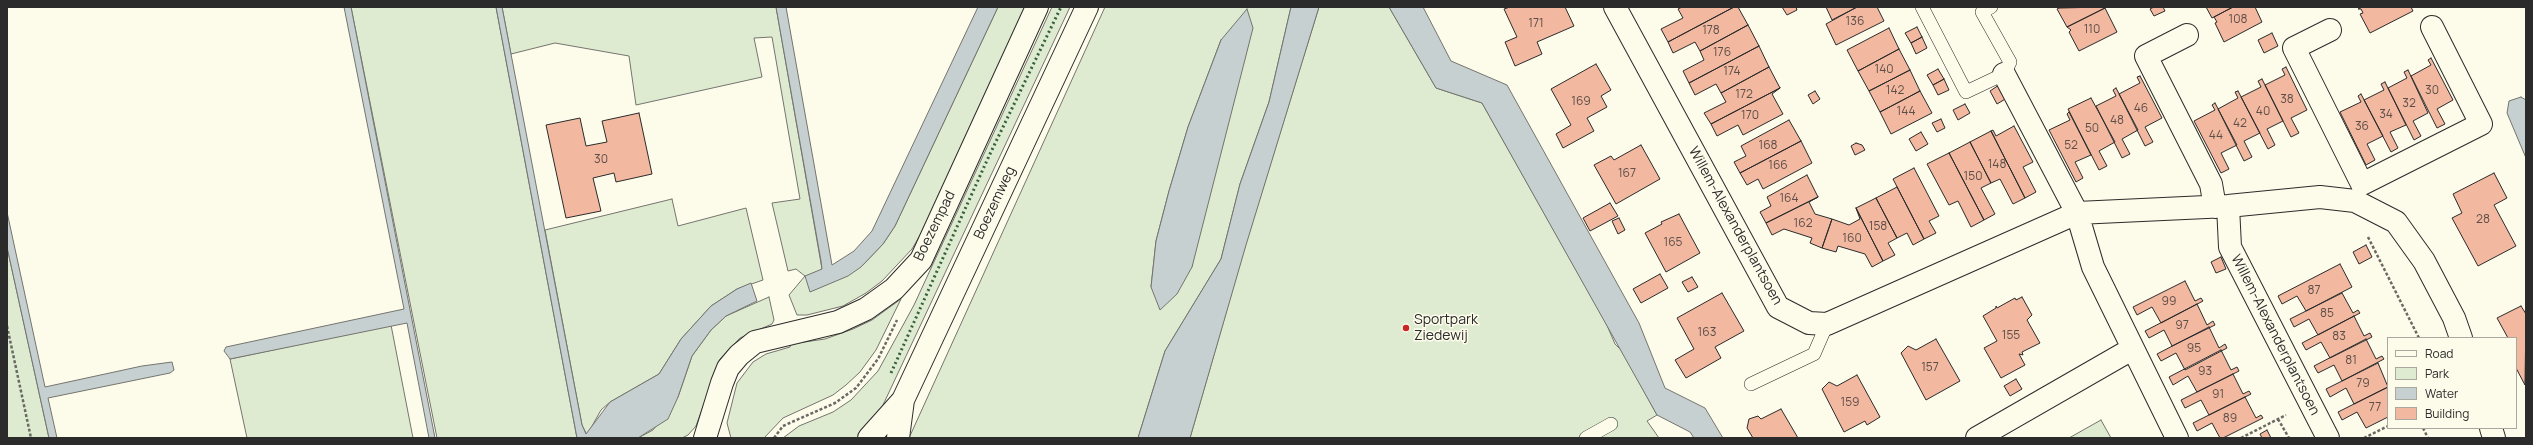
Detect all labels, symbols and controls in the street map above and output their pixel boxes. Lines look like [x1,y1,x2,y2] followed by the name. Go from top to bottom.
[2229,13,2247,27] house number: 108
[1846,15,1864,29] house number: 136
[1528,17,1544,31] house number: 171
[2084,23,2100,37] house number: 110
[1702,24,1720,38] house number: 178
[1713,46,1731,60] house number: 176
[1874,63,1894,77] house number: 140
[1723,65,1741,79] house number: 174
[1886,84,1904,98] house number: 142
[2425,84,2439,98] house number: 30
[1735,88,1753,102] house number: 172
[2280,93,2294,107] house number: 38
[1571,95,1591,109] house number: 169
[2402,97,2416,111] house number: 32
[2134,102,2148,116] house number: 46
[1897,105,1915,119] house number: 144
[2256,105,2270,119] house number: 40
[2379,108,2393,122] house number: 34
[1741,109,1759,123] house number: 170
[2110,114,2124,128] house number: 48
[2233,117,2247,131] house number: 42
[2355,120,2369,134] house number: 36
[2085,122,2099,136] house number: 50
[2209,129,2223,143] house number: 44
[1758,139,1778,153] house number: 168
[2064,139,2078,153] house number: 52
[1685,144,1785,308] street label: Willem-Alexanderplantsoen
[594,153,608,167] house number: 30
[1988,158,2006,172] house number: 148
[1768,159,1788,173] house number: 166
[971,164,1019,242] street label: Boezemweg
[1618,167,1636,181] house number: 167
[1964,170,1982,184] house number: 150
[911,188,959,264] street label: Boezempad
[1779,192,1799,206] house number: 164
[2476,213,2490,227] house number: 28
[1794,217,1812,231] house number: 162
[1869,220,1887,234] house number: 158
[1842,232,1862,246] house number: 160
[1663,236,1683,250] house number: 165
[2227,252,2323,418] street label: Willem-Alexanderplantsoen
[2308,284,2320,298] house number: 87
[2162,295,2176,309] house number: 99
[2320,307,2334,321] house number: 85
[1414,312,1478,344] place label: Sportpark Ziedewij
[2175,319,2189,333] house number: 97
[1401,323,1411,333] marker: Sportpark Ziedewij
[1698,326,1716,340] house number: 163
[2002,329,2020,343] house number: 155
[2332,330,2346,344] house number: 83
[2387,337,2517,429] legend
[2187,342,2201,356] house number: 95
[2425,345,2453,362] text: Road
[2345,354,2357,368] house number: 81
[1921,361,1939,375] house number: 157
[2198,365,2212,379] house number: 93
[2425,365,2449,382] text: Park
[2356,377,2370,391] house number: 79
[2425,385,2458,402] text: Water
[2212,388,2224,402] house number: 91
[1840,396,1860,410] house number: 159
[2369,401,2381,415] house number: 77
[2425,405,2469,422] text: Building
[2223,412,2237,426] house number: 89

